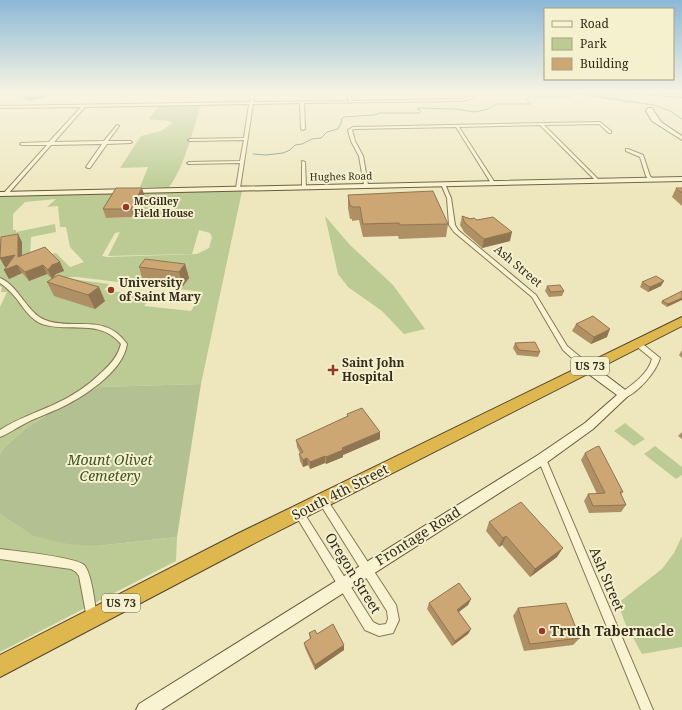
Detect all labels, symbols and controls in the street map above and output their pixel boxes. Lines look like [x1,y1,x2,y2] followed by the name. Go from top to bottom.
[544,8,674,80] legend
[580,15,610,32] text: Road
[580,35,608,52] text: Park
[580,55,629,72] text: Building
[310,168,372,184] street label: Hughes Road
[134,194,194,220] place label: McGilley Field House
[121,202,131,212] marker: McGilley Field House
[491,240,546,291] street label: Ash Street
[119,274,201,305] place label: University of Saint Mary
[106,285,116,295] marker: University of Saint Mary
[342,354,405,385] place label: Saint John Hospital
[571,357,609,375] road number: US 73
[327,364,339,376] marker: Saint John Hospital
[66,450,153,485] park label: Mount Olivet Cemetery
[288,459,392,524] street label: South 4th Street
[371,502,464,569] street label: Frontage Road
[321,529,386,617] street label: Oregon Street
[585,544,629,614] street label: Ash Street
[102,594,140,612] road number: US 73
[550,621,674,640] place label: Truth Tabernacle
[537,626,547,636] marker: Truth Tabernacle

